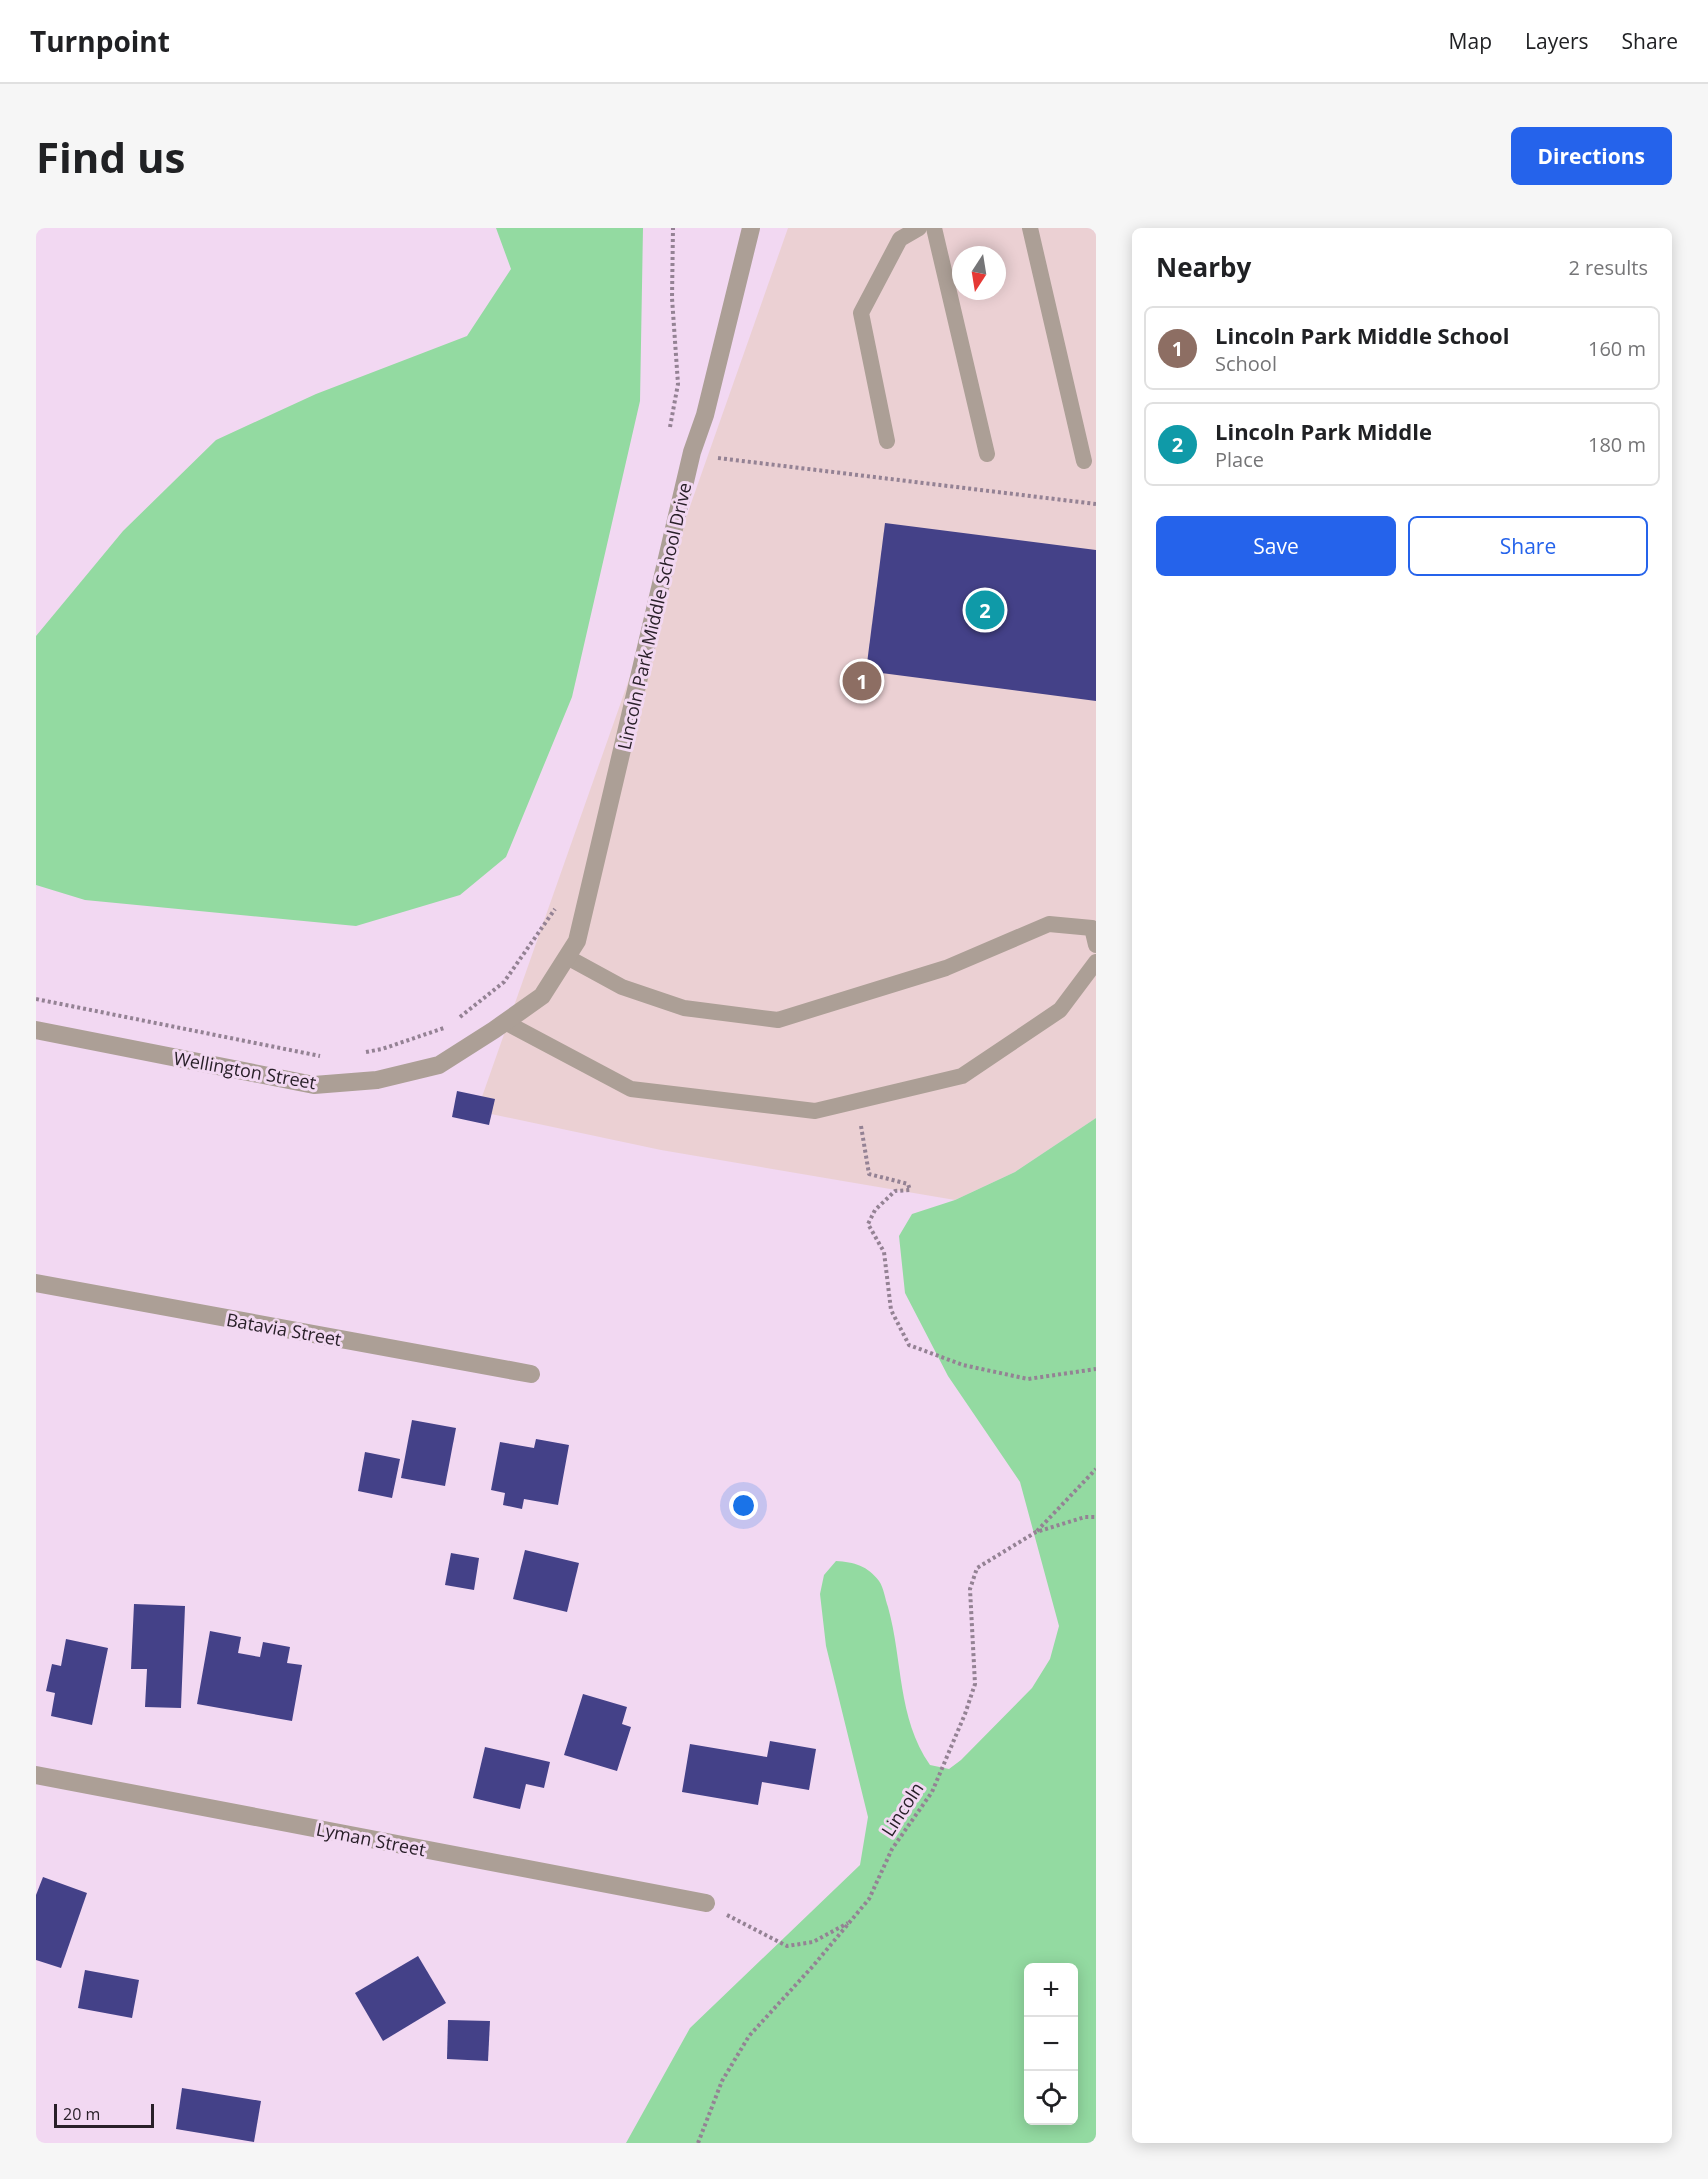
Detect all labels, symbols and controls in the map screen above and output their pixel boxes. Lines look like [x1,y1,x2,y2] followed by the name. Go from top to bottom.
[30,22,170,60] text: Turnpoint
[1449,27,1492,55] text: Map
[1525,27,1589,55] text: Layers
[1622,27,1678,55] text: Share
[1511,127,1672,185] button: Directions
[36,128,185,185] text: Find us
[952,246,1006,300] north arrow
[1156,249,1251,285] text: Nearby
[1568,254,1648,281] text: 2 results
[1215,320,1509,350] text: Lincoln Park Middle School
[1172,335,1183,362] text: 1
[1588,335,1646,362] text: 160 m
[1215,350,1277,377] text: School
[1215,416,1432,446] text: Lincoln Park Middle
[1172,431,1183,458] text: 2
[1588,431,1646,458] text: 180 m
[1215,446,1264,473] text: Place
[612,480,696,752] street label: Lincoln Park Middle School Drive
[1156,516,1396,576] button: Save
[1408,516,1648,576] button: Share
[966,588,1004,632] pin: 2
[842,658,882,704] pin: 1
[172,1046,318,1094] street label: Wellington Street
[225,1307,343,1351] street label: Batavia Street
[729,1491,758,1520] your location
[876,1777,928,1841] street label: Lincoln
[314,1817,428,1861] street label: Lyman Street
[1024,1963,1078,2125] map controls
[1024,1963,1078,2017] button: +
[1024,2017,1078,2071] button: −
[1024,2071,1078,2125] button: locate
[54,2101,154,2128] scale bar
[63,2103,100,2125] text: 20 m

